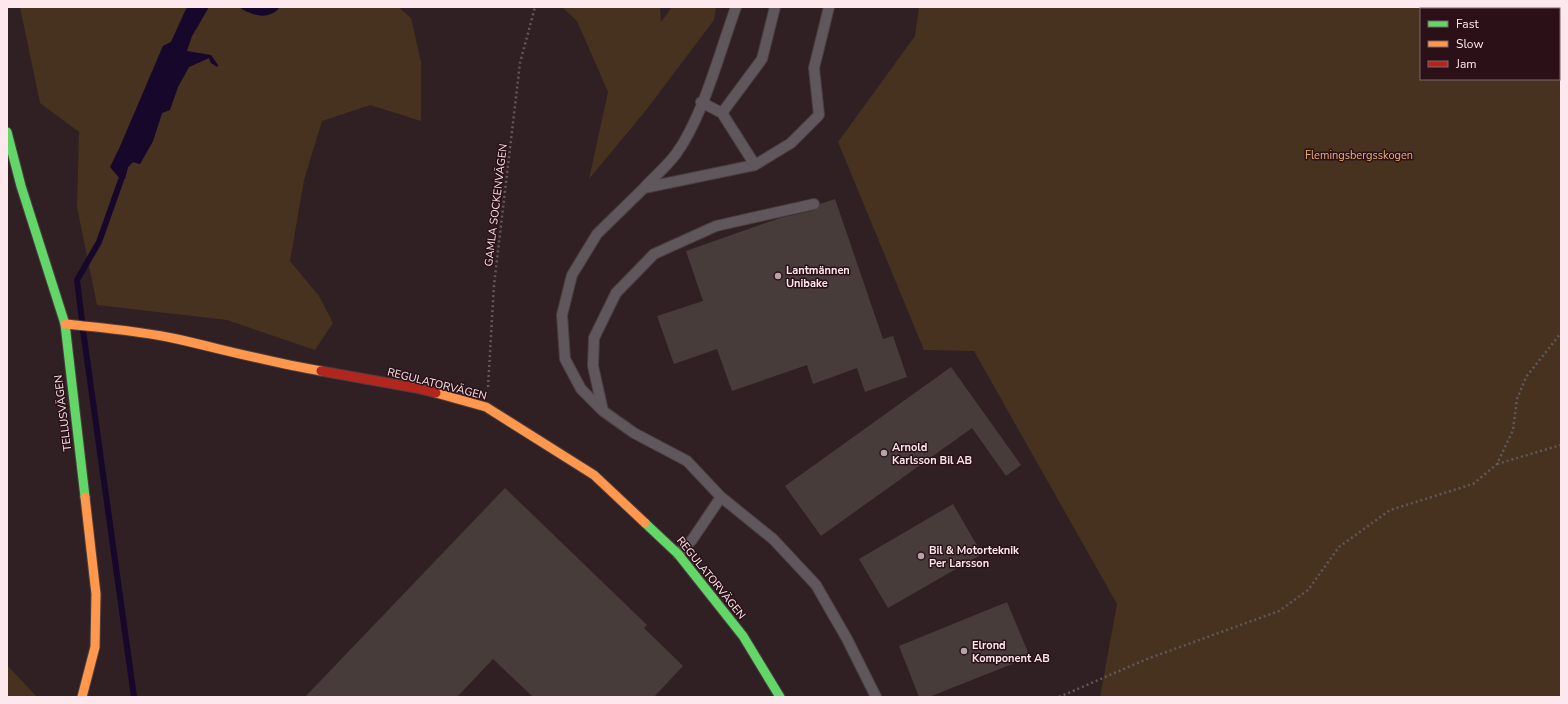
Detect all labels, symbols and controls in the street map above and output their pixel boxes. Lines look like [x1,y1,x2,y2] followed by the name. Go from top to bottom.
[1420,8,1560,80] legend
[1456,16,1479,32] text: Fast
[1456,36,1484,52] text: Slow
[1455,56,1477,72] text: Jam
[481,143,511,267] street label: GAMLA SOCKENVÄGEN
[1305,148,1413,163] park label: Flemingsbergsskogen
[786,263,850,291] place label: Lantmännen Unibake
[773,271,783,281] marker: Lantmännen Unibake
[386,364,488,404] street label: REGULATORVÄGEN
[51,374,75,452] street label: TELLUSVÄGEN
[892,440,972,468] place label: Arnold Karlsson Bil AB
[879,448,889,458] marker: Arnold Karlsson Bil AB
[673,534,749,622] street label: REGULATORVÄGEN
[929,543,1020,571] place label: Bil & Motorteknik Per Larsson
[916,551,926,561] marker: Bil & Motorteknik Per Larsson
[972,638,1050,666] place label: Elrond Komponent AB
[959,646,969,656] marker: Elrond Komponent AB

